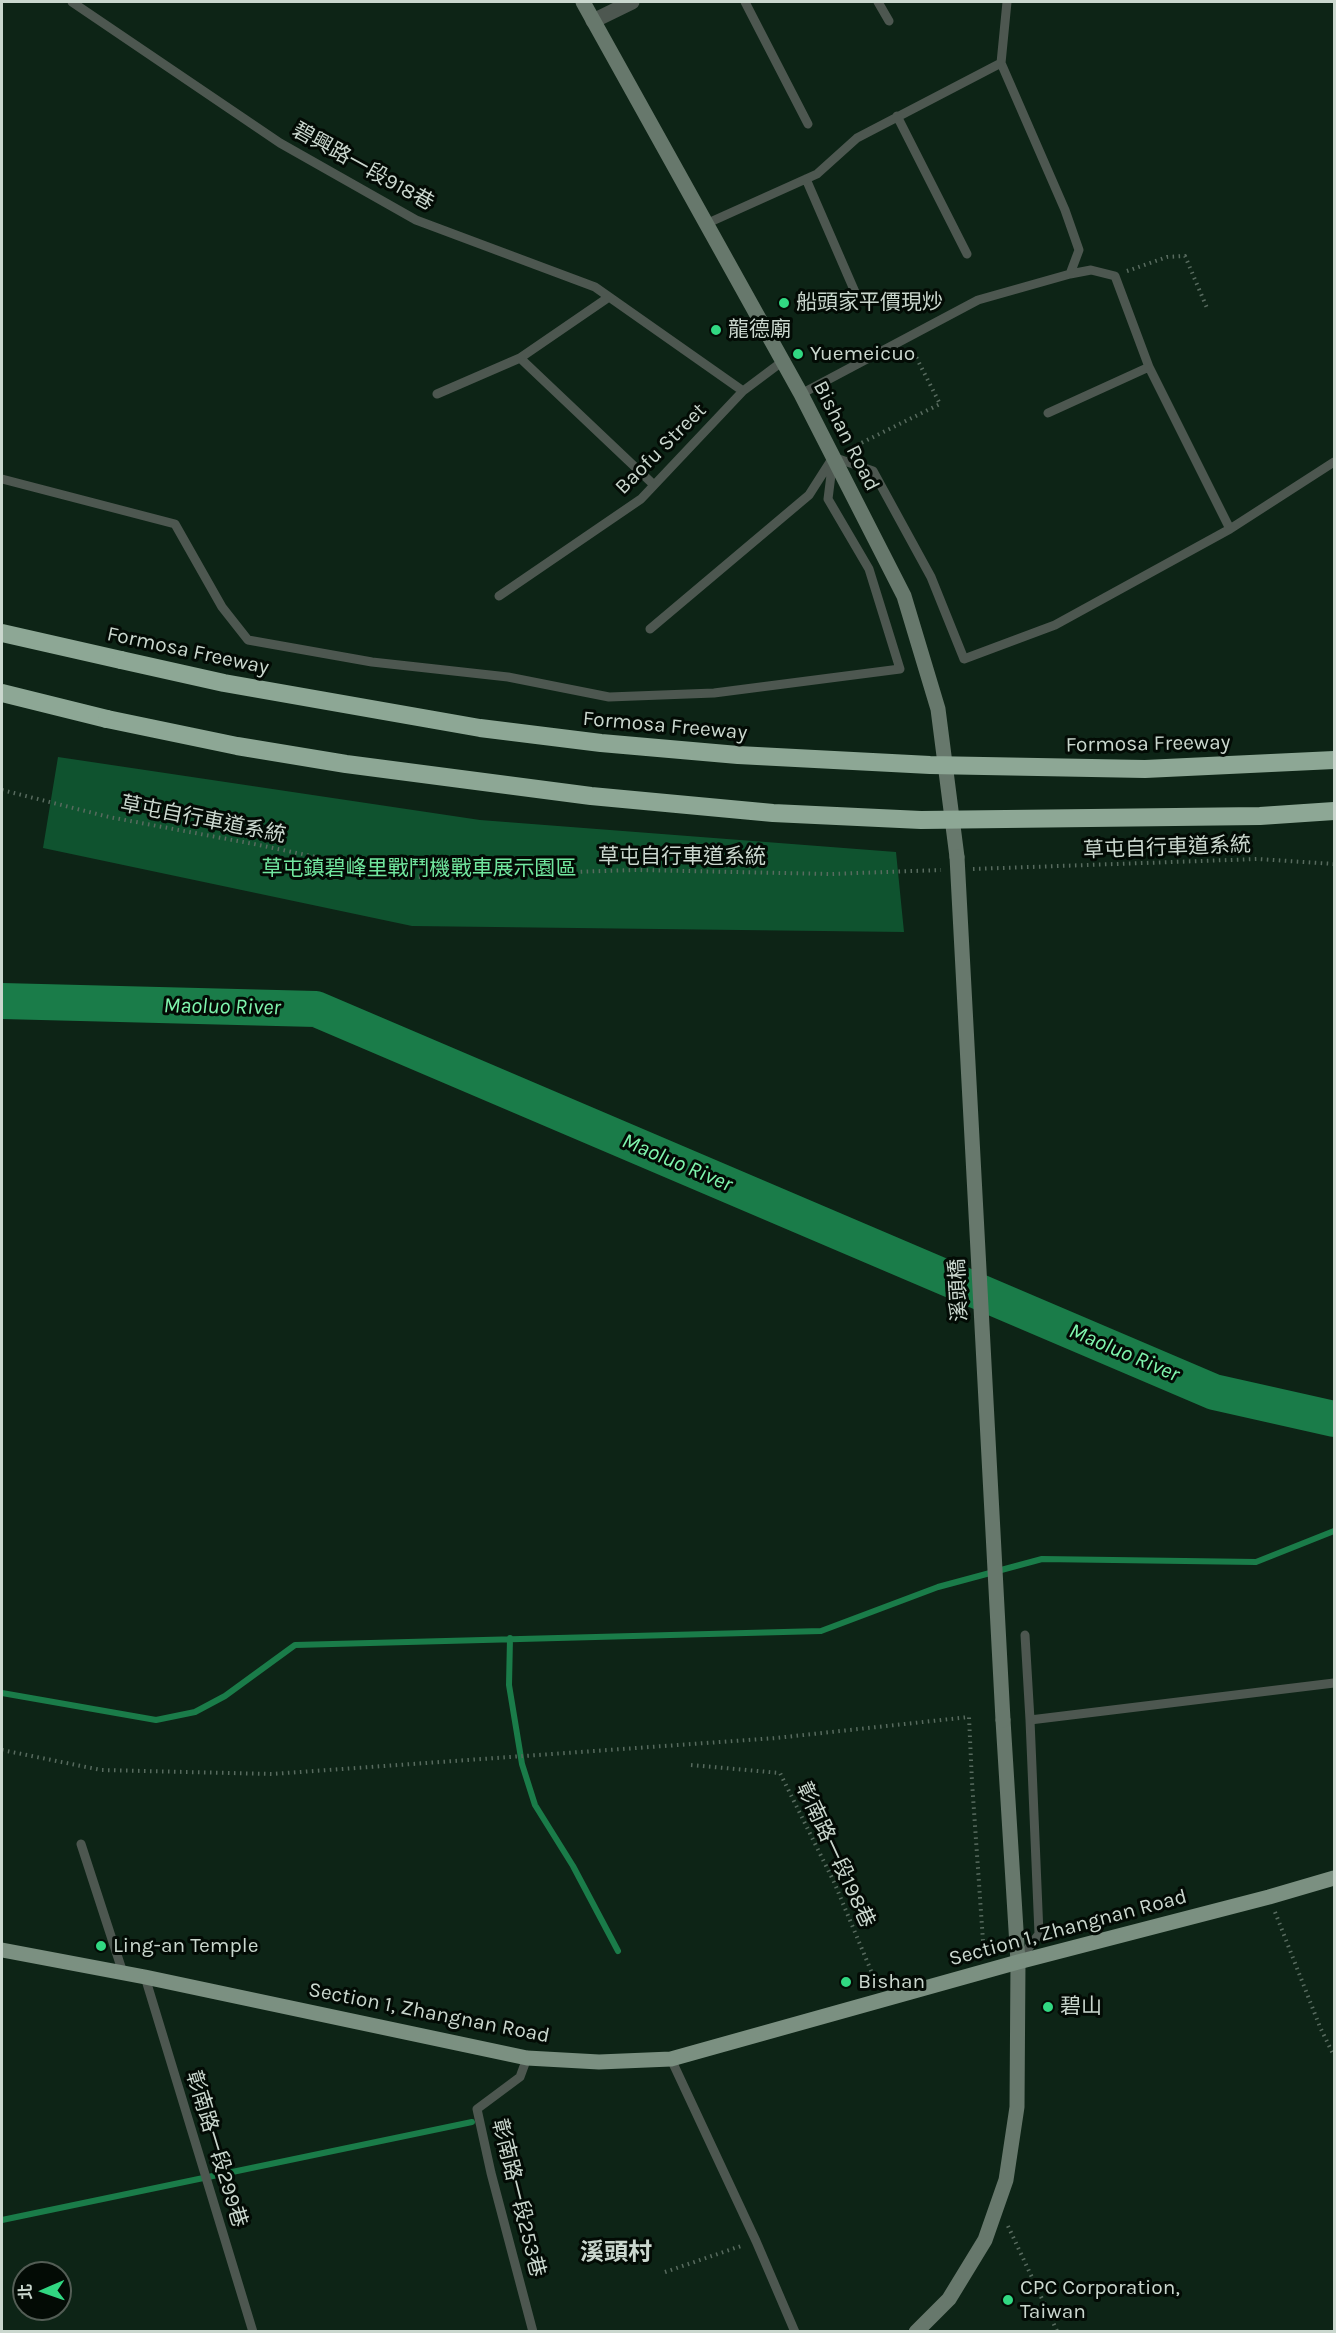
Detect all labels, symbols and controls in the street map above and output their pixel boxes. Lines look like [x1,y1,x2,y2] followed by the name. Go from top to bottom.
[288,118,438,216] street label: 碧興路一段918巷
[796,290,943,316] place label: 船頭家平價現炒
[777,296,791,310] marker: 船頭家平價現炒
[728,317,791,343] place label: 龍德廟
[709,323,723,337] marker: 龍德廟
[810,341,915,367] place label: Yuemeicuo
[791,347,805,361] marker: Yuemeicuo
[807,377,885,495] street label: Bishan Road
[610,398,712,500] street label: Baofu Street
[105,622,271,680] street label: Formosa Freeway
[582,706,748,746] street label: Formosa Freeway
[1065,730,1231,758] street label: Formosa Freeway
[118,792,288,848] street label: 草屯自行車道系統
[1083,832,1251,864] street label: 草屯自行車道系統
[598,844,766,870] street label: 草屯自行車道系統
[262,856,576,882] park label: 草屯鎮碧峰里戰鬥機戰車展示園區
[163,993,281,1021] water label: Maoluo River
[618,1128,736,1198] water label: Maoluo River
[945,1258,973,1322] street label: 溪頭橋
[1065,1318,1183,1388] water label: Maoluo River
[790,1778,880,1932] street label: 彰南路一段198巷
[946,1884,1190,1972] street label: Section 1, Zhangnan Road
[113,1933,258,1959] place label: Ling-an Temple
[94,1939,108,1953] marker: Ling-an Temple
[858,1969,925,1995] place label: Bishan
[839,1975,853,1989] marker: Bishan
[306,1977,552,2049] street label: Section 1, Zhangnan Road
[1060,1994,1102,2020] place label: 碧山
[1041,2000,1055,2014] marker: 碧山
[180,2068,252,2230] street label: 彰南路一段299巷
[486,2116,550,2280] street label: 彰南路一段253巷
[580,2239,652,2267] district label: 溪頭村
[12,2261,72,2321] north arrow
[1020,2275,1180,2325] place label: CPC Corporation, Taiwan
[16,2283,35,2300] text: 北
[1001,2293,1015,2307] marker: CPC Corporation, Taiwan

